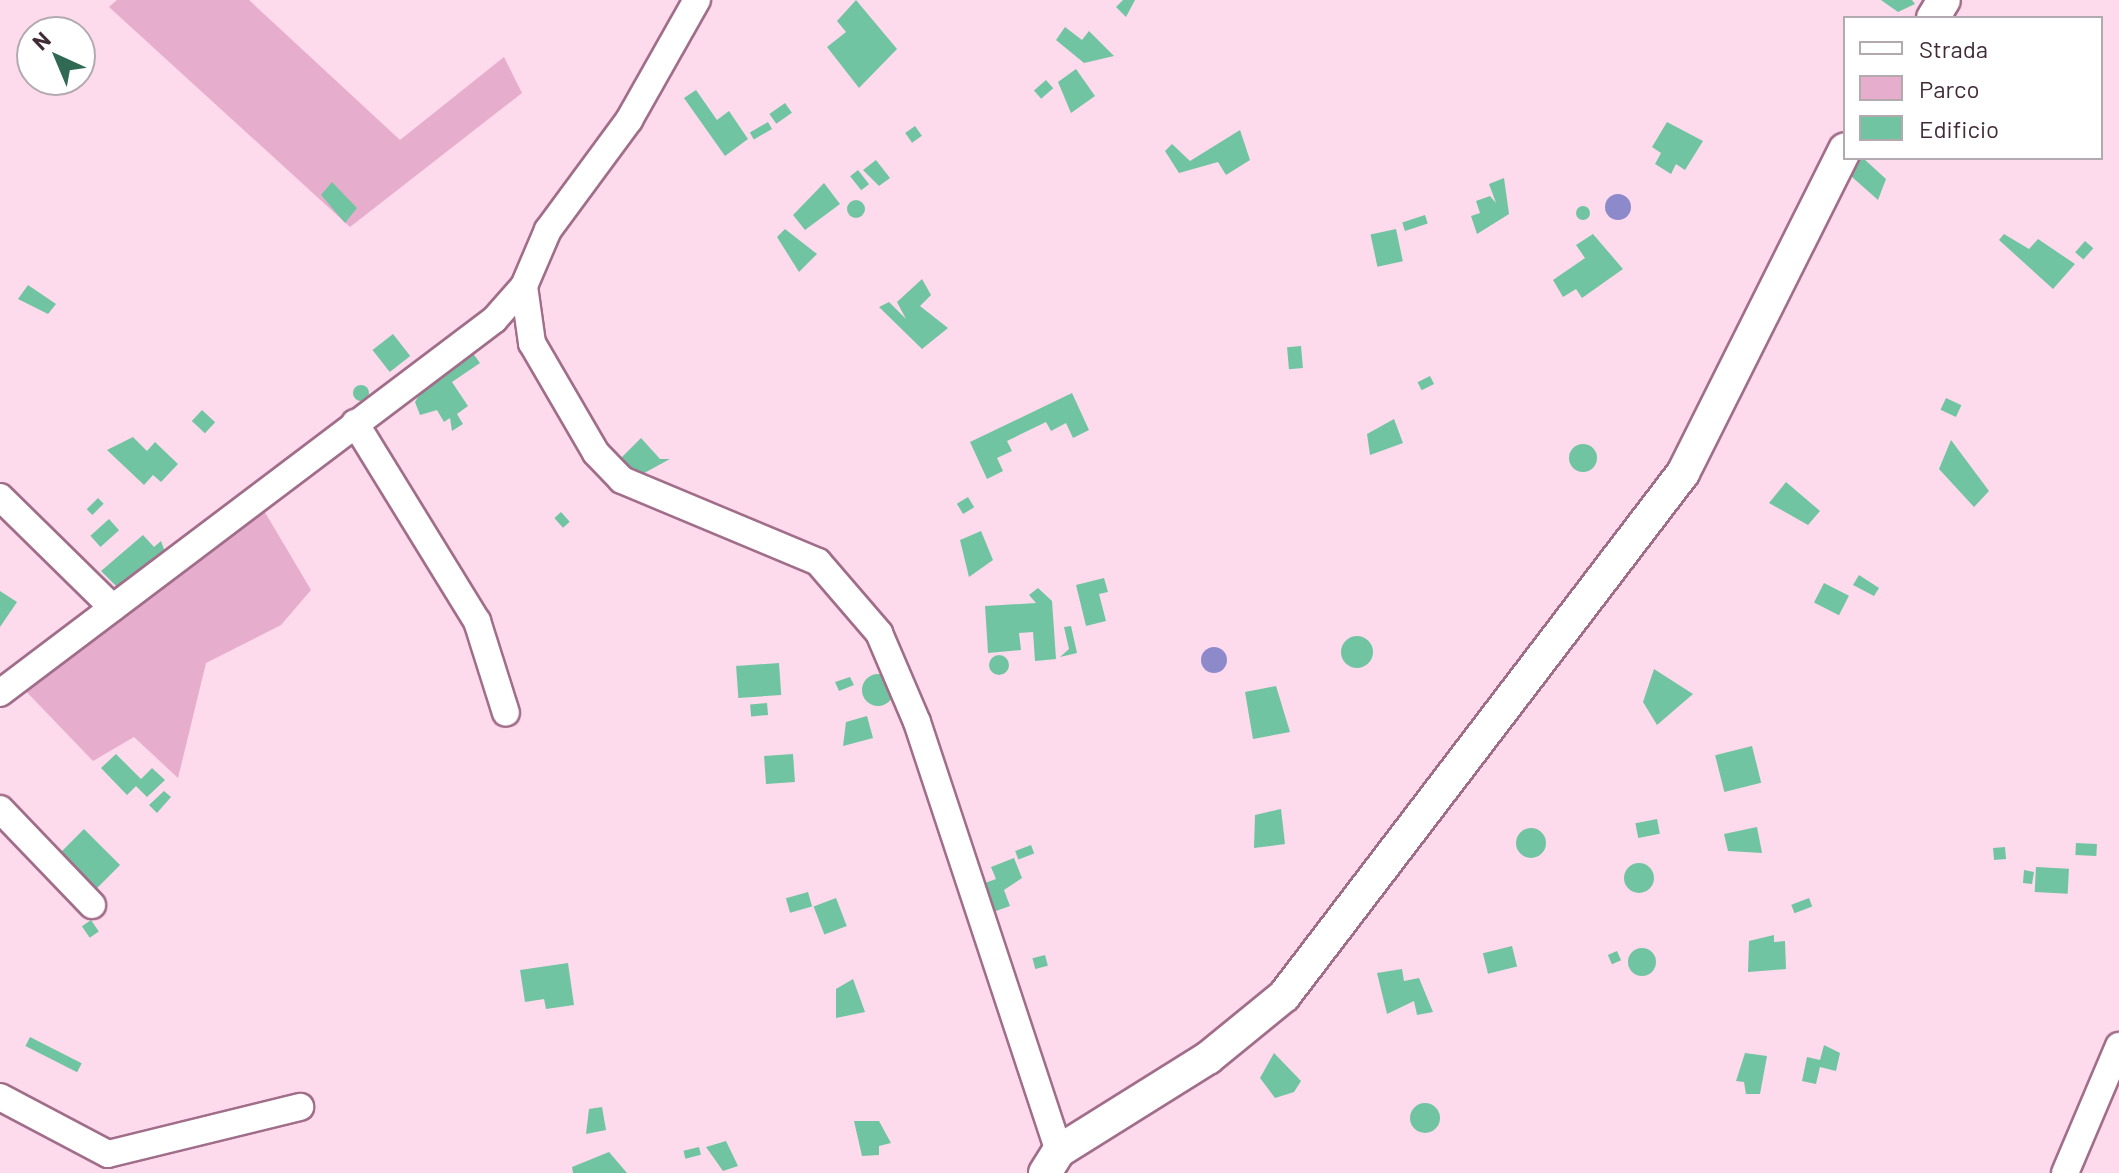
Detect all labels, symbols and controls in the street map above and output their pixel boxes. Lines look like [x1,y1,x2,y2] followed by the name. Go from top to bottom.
[16,16,96,96] north arrow
[1843,16,2103,160] legend
[26,26,55,55] text: N
[1919,34,1988,63] text: Strada
[1919,74,1980,103] text: Parco
[1919,114,1999,143] text: Edificio

